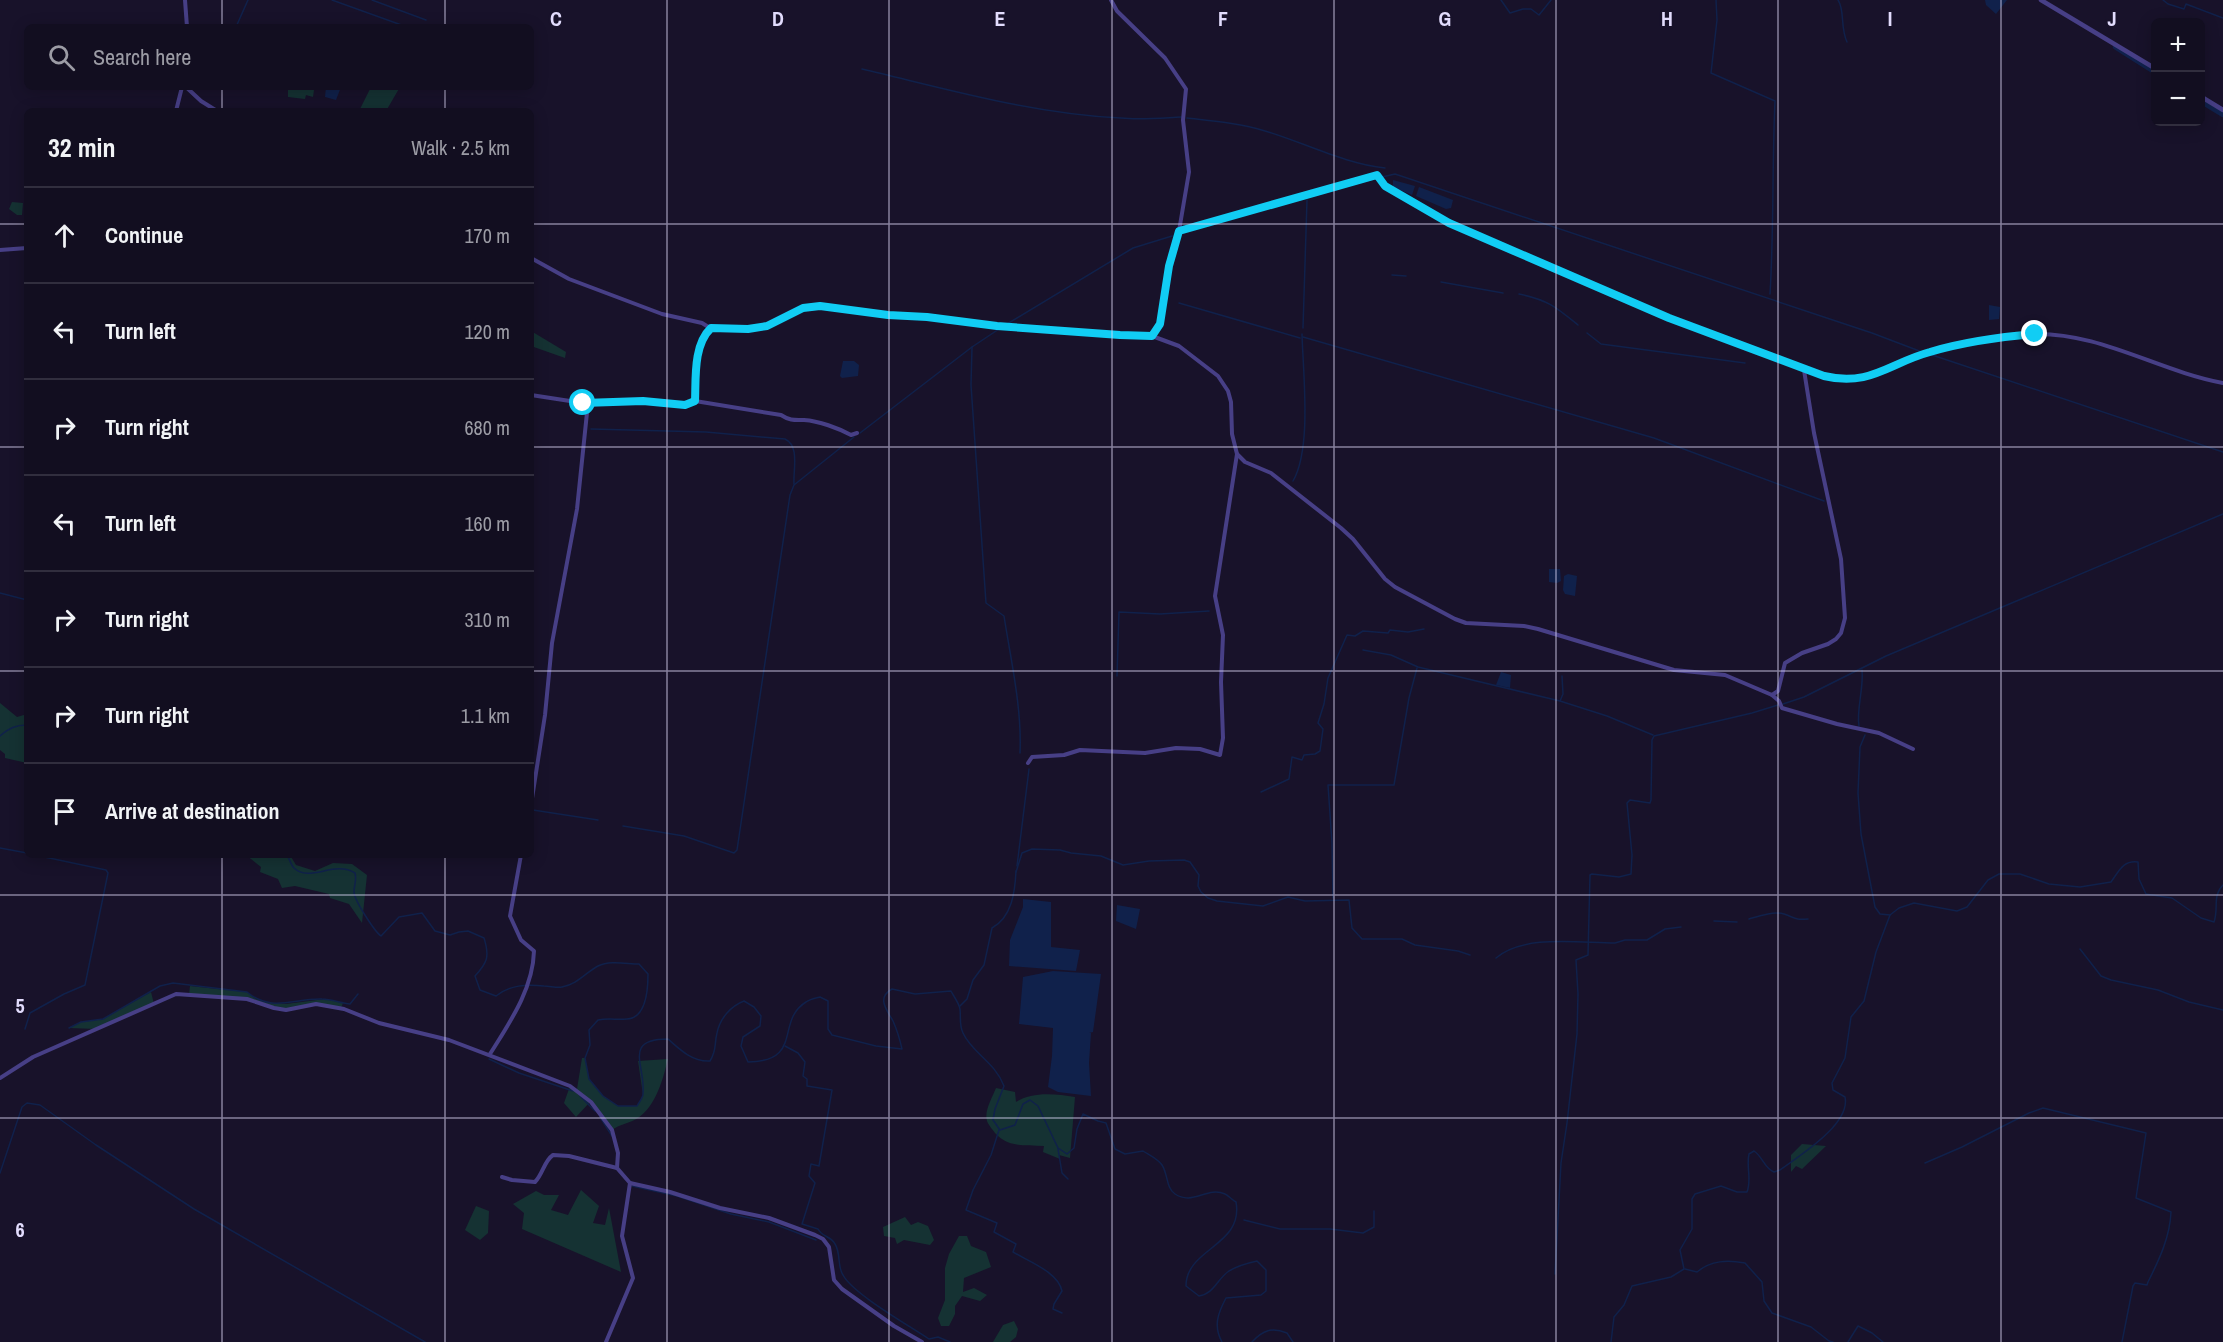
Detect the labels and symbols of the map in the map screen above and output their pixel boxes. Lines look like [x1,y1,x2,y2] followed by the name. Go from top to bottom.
[550,5,562,32] text: C
[772,5,784,32] text: D
[995,5,1006,32] text: E
[1218,5,1228,32] text: F
[1439,5,1451,32] text: G
[1661,5,1673,32] text: H
[1888,5,1892,32] text: I
[2107,5,2117,32] text: J
[2021,320,2047,346] route end
[569,389,595,415] route start
[15,992,25,1019] text: 5
[15,1216,25,1243] text: 6

